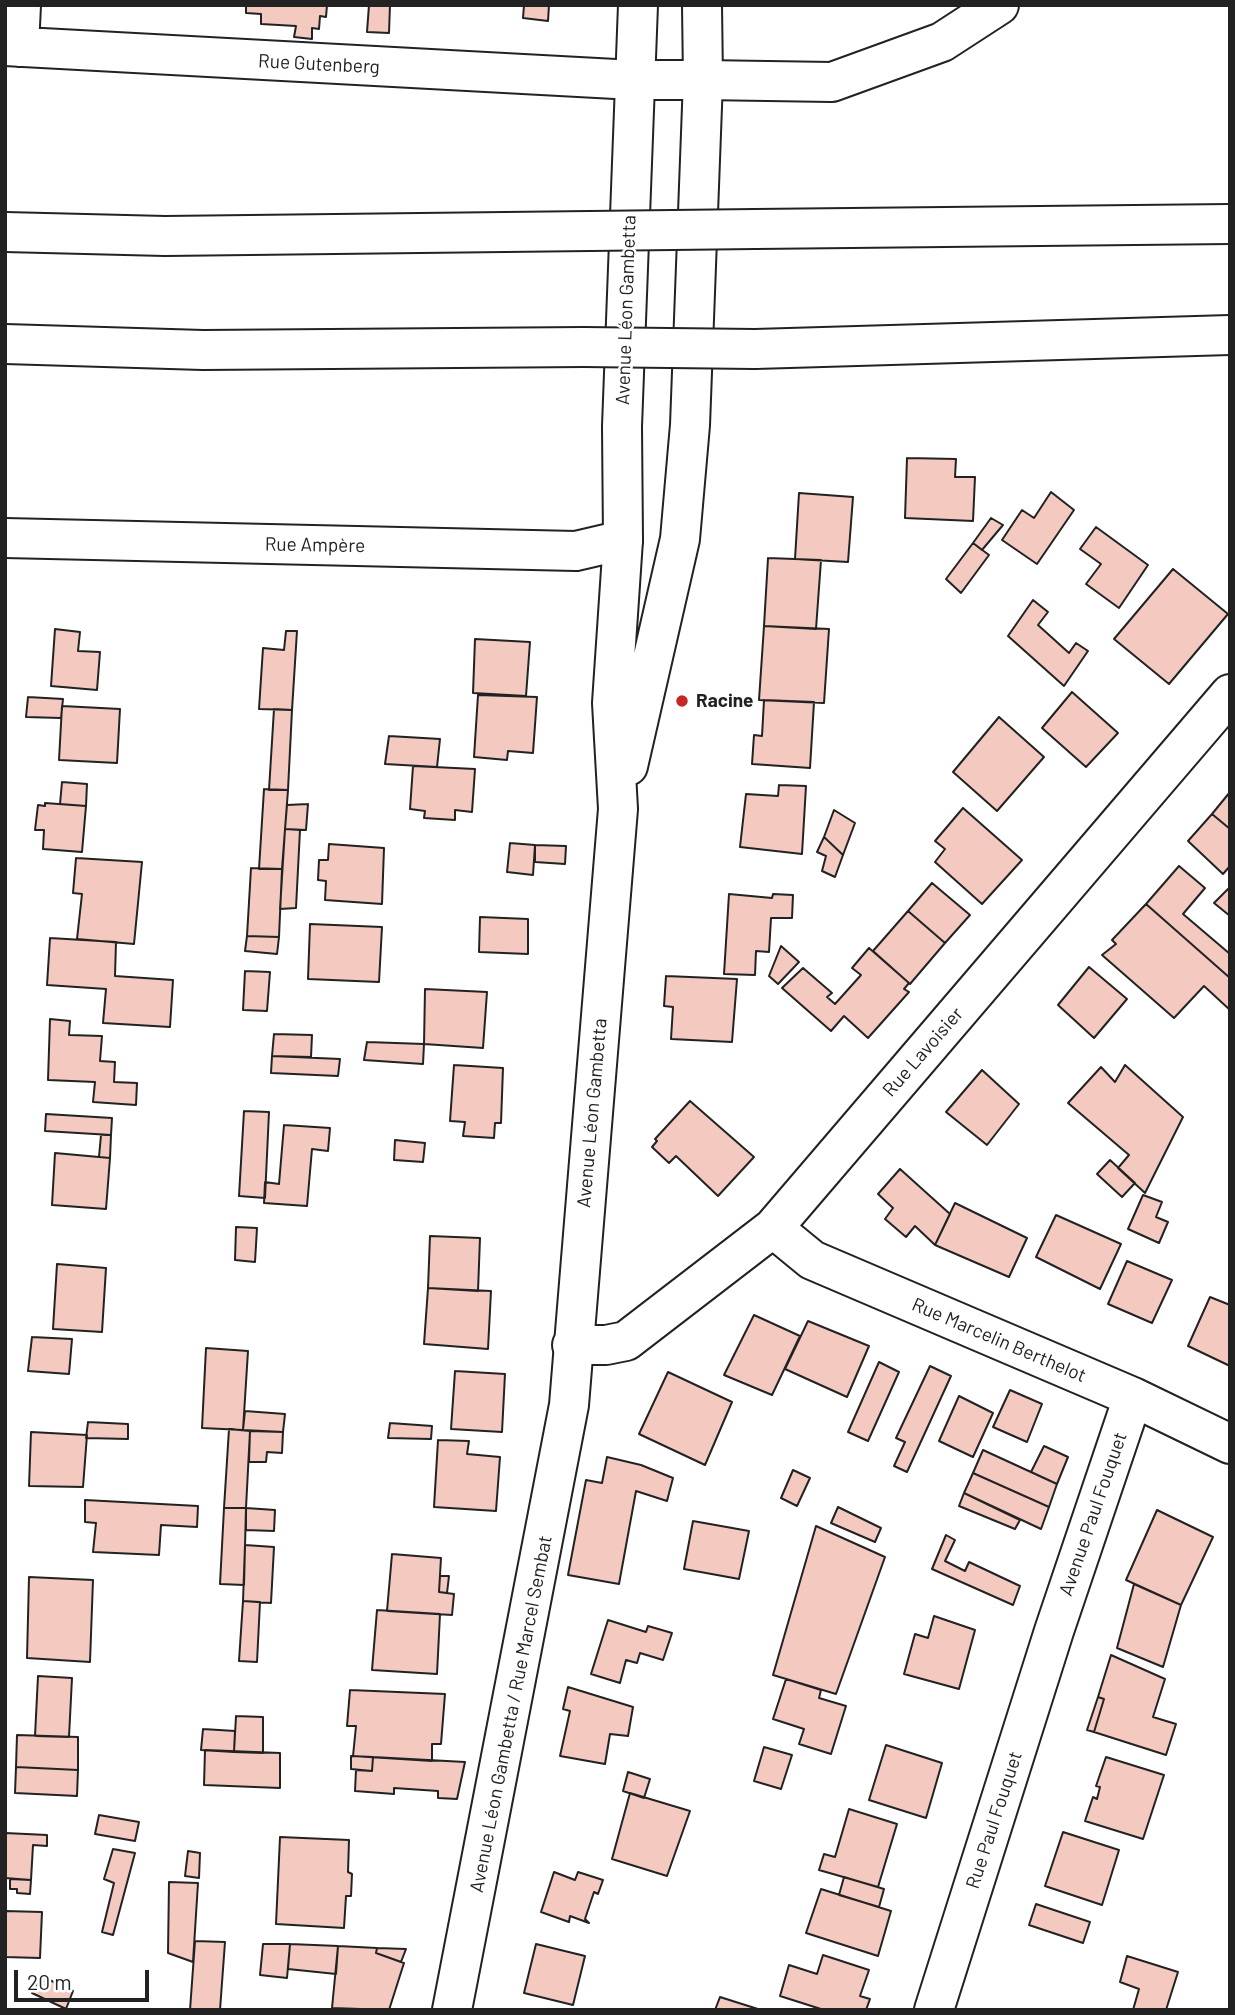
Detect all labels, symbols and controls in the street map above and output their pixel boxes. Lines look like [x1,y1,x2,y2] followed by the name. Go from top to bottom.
[258,49,380,79] street label: Rue Gutenberg
[611,215,641,405] street label: Avenue Léon Gambetta
[265,533,365,557] street label: Rue Ampère
[696,690,753,712] place label: Racine
[674,693,690,709] marker: Racine
[878,1003,968,1101] street label: Rue Lavoisier
[572,1017,612,1209] street label: Avenue Léon Gambetta
[908,1293,1090,1387] street label: Rue Marcelin Berthelot
[1054,1429,1132,1599] street label: Avenue Paul Fouquet
[465,1534,557,1894] street label: Avenue Léon Gambetta / Rue Marcel Sembat
[961,1748,1027,1892] street label: Rue Paul Fouquet
[18,1955,152,1999] scale bar
[27,1969,72,1994] text: 20 m

